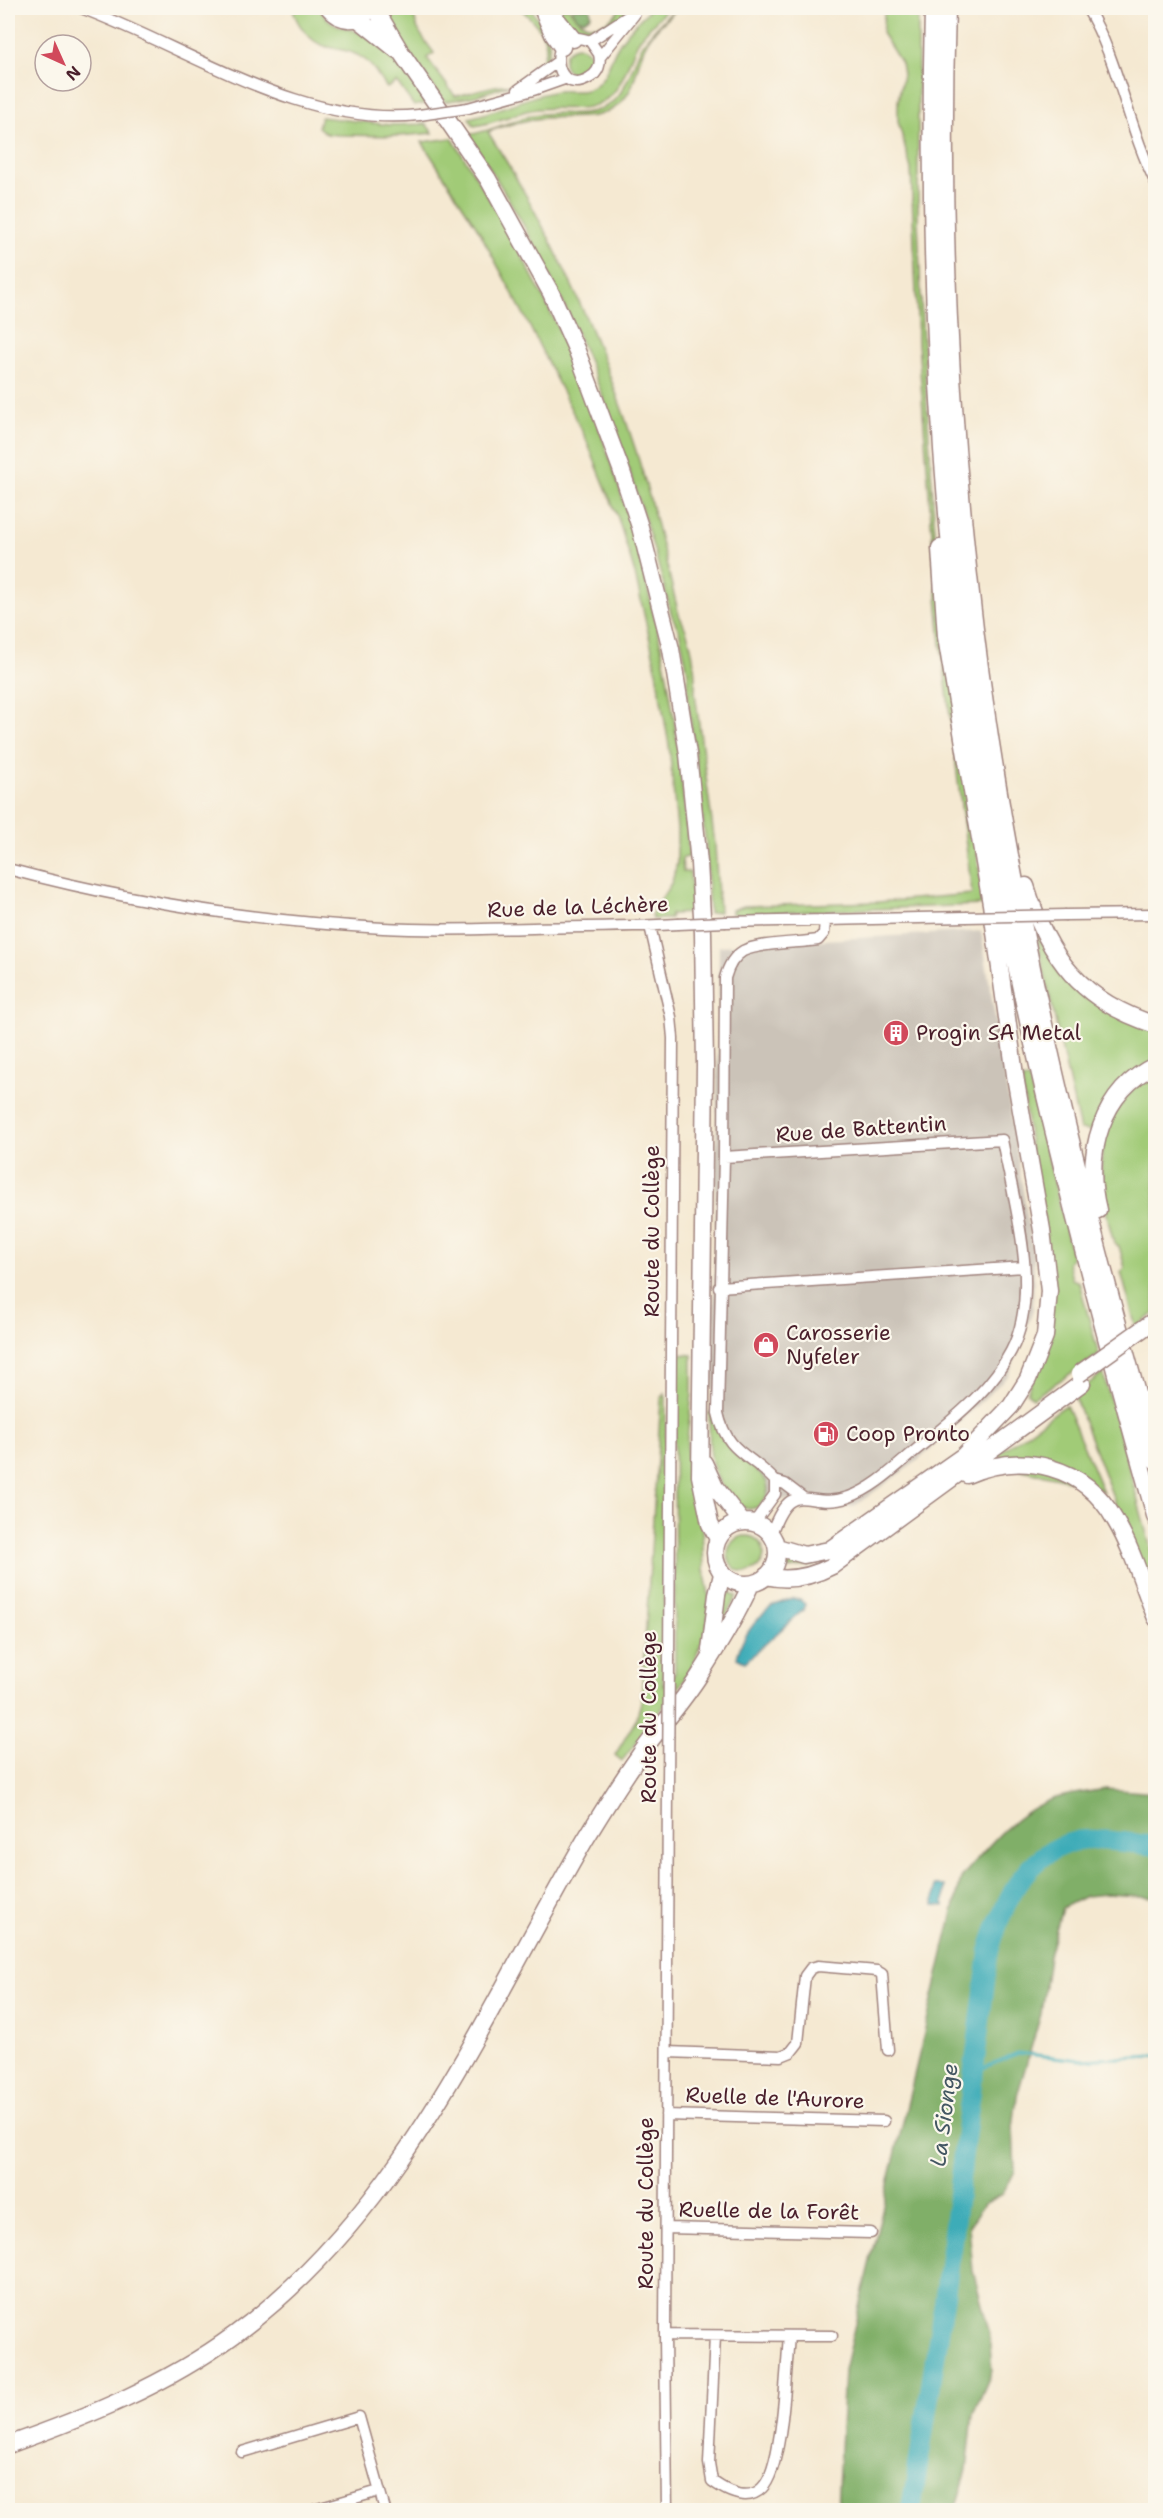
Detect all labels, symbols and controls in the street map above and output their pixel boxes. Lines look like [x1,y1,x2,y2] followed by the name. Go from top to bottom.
[33,33,93,93] north arrow
[61,61,85,85] text: N
[487,890,669,924] street label: Rue de la Léchère
[881,1018,911,1048] building icon: Progin SA Metal
[916,1019,1082,1047] place label: Progin SA Metal
[775,1109,947,1149] street label: Rue de Battentin
[638,1145,666,1317] street label: Route du Collège
[786,1319,891,1371] place label: Carosserie Nyfeler
[751,1330,781,1360] shop icon: Carosserie Nyfeler
[811,1419,841,1449] fuel station icon: Coop Pronto
[846,1420,970,1448] place label: Coop Pronto
[635,1631,663,1803] street label: Route du Collège
[923,2062,965,2168] water label: La Sionge
[685,2081,865,2115] street label: Ruelle de l'Aurore
[632,2117,660,2289] street label: Route du Collège
[678,2195,860,2227] street label: Ruelle de la Forêt

